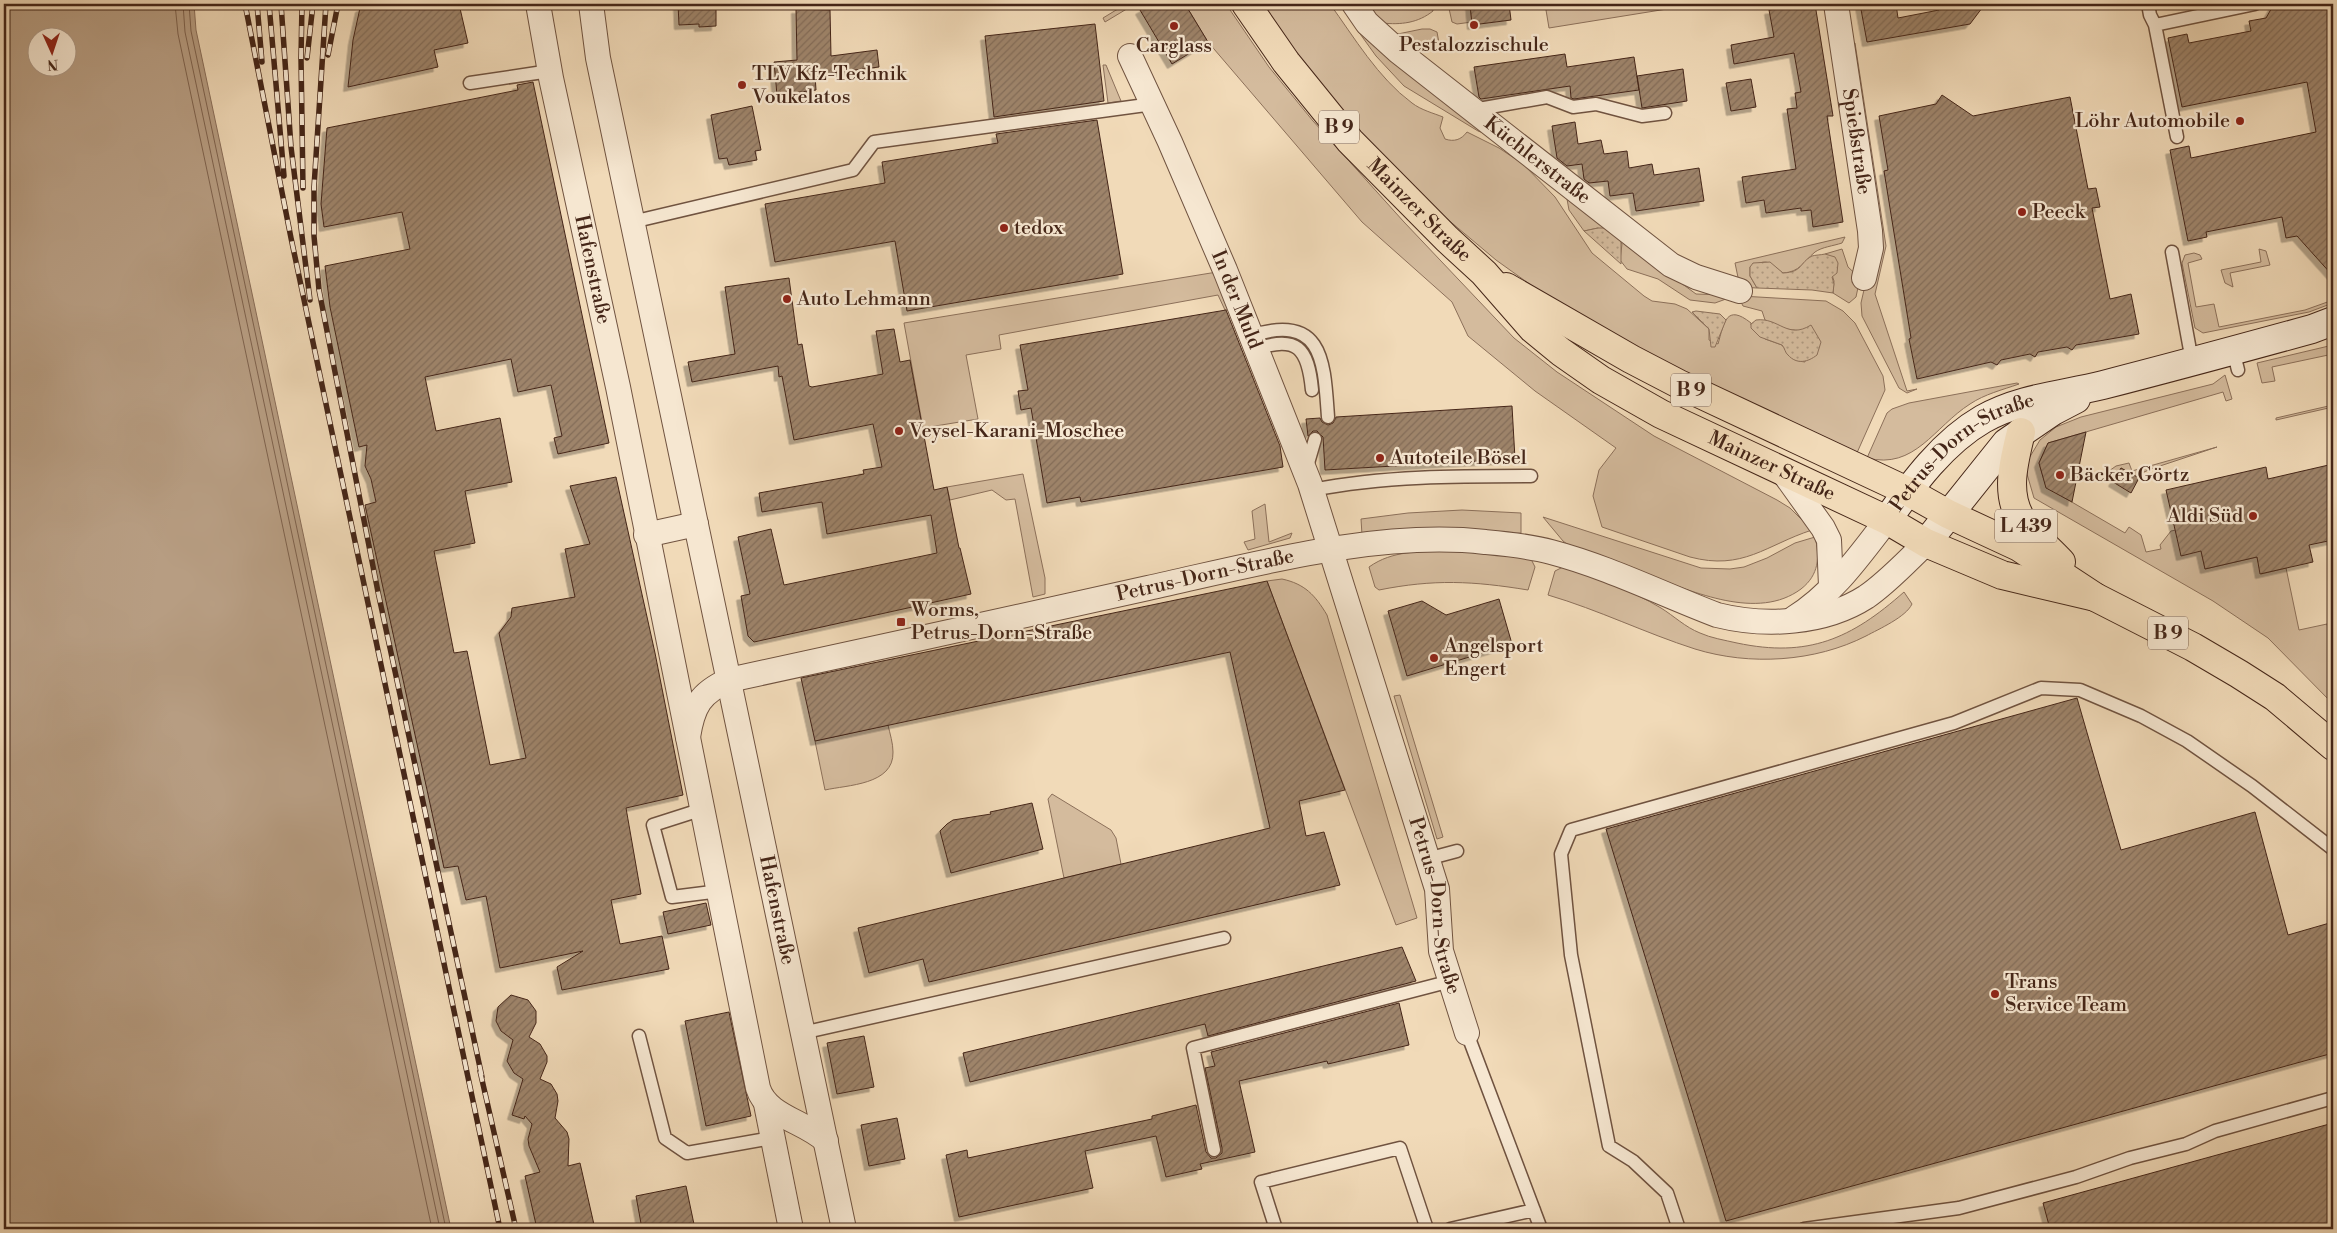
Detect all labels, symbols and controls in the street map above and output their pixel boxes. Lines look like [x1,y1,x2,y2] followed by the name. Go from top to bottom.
[1468,19,1480,31] marker: Pestalozzischule
[1168,20,1180,32] marker: Carglass
[28,28,78,78] north arrow
[1399,33,1549,58] place label: Pestalozzischule
[1136,34,1212,59] place label: Carglass
[47,55,59,73] text: N
[751,62,908,110] place label: TLV Kfz-Technik Voukelatos
[736,79,748,91] marker: TLV Kfz-Technik Voukelatos
[1836,87,1877,196] street label: Spießstraße
[2075,109,2230,134] place label: Löhr Automobile
[1319,110,1359,144] road number: B 9
[1479,111,1596,210] street label: Küchlerstraße
[2234,115,2246,127] marker: Löhr Automobile
[1362,153,1477,268] street label: Mainzer Straße
[2032,200,2087,225] place label: Peeck
[2016,206,2028,218] marker: Peeck
[569,212,616,326] street label: Hafenstraße
[1014,216,1064,241] place label: tedox
[998,222,1010,234] marker: tedox
[1205,246,1268,353] street label: In der Muld
[796,287,931,312] place label: Auto Lehmann
[781,293,793,305] marker: Auto Lehmann
[1671,374,1711,406] road number: B 9
[1884,388,2037,517] street label: Petrus-Dorn-Straße
[908,419,1124,444] place label: Veysel-Karani-Moschee
[893,425,905,437] marker: Veysel-Karani-Moschee
[1704,425,1839,506] street label: Mainzer Straße
[1389,446,1527,471] place label: Autoteile Bösel
[1374,452,1386,464] marker: Autoteile Bösel
[2069,463,2189,488] place label: Bäcker Görtz
[2054,469,2066,481] marker: Bäcker Görtz
[2166,504,2244,529] place label: Aldi Süd
[1995,510,2057,542] road number: L 439
[2247,510,2259,522] marker: Aldi Süd
[1114,544,1296,607] street label: Petrus-Dorn-Straße
[910,598,1092,646] place label: Worms, Petrus-Dorn-Straße
[895,616,907,628] marker: Worms, Petrus-Dorn-Straße
[2148,616,2188,650] road number: B 9
[1443,634,1544,682] place label: Angelsport Engert
[1428,652,1440,664] marker: Angelsport Engert
[1403,814,1466,997] street label: Petrus-Dorn-Straße
[753,853,801,967] street label: Hafenstraße
[2005,970,2127,1018] place label: Trans Service Team
[1989,988,2001,1000] marker: Trans Service Team

